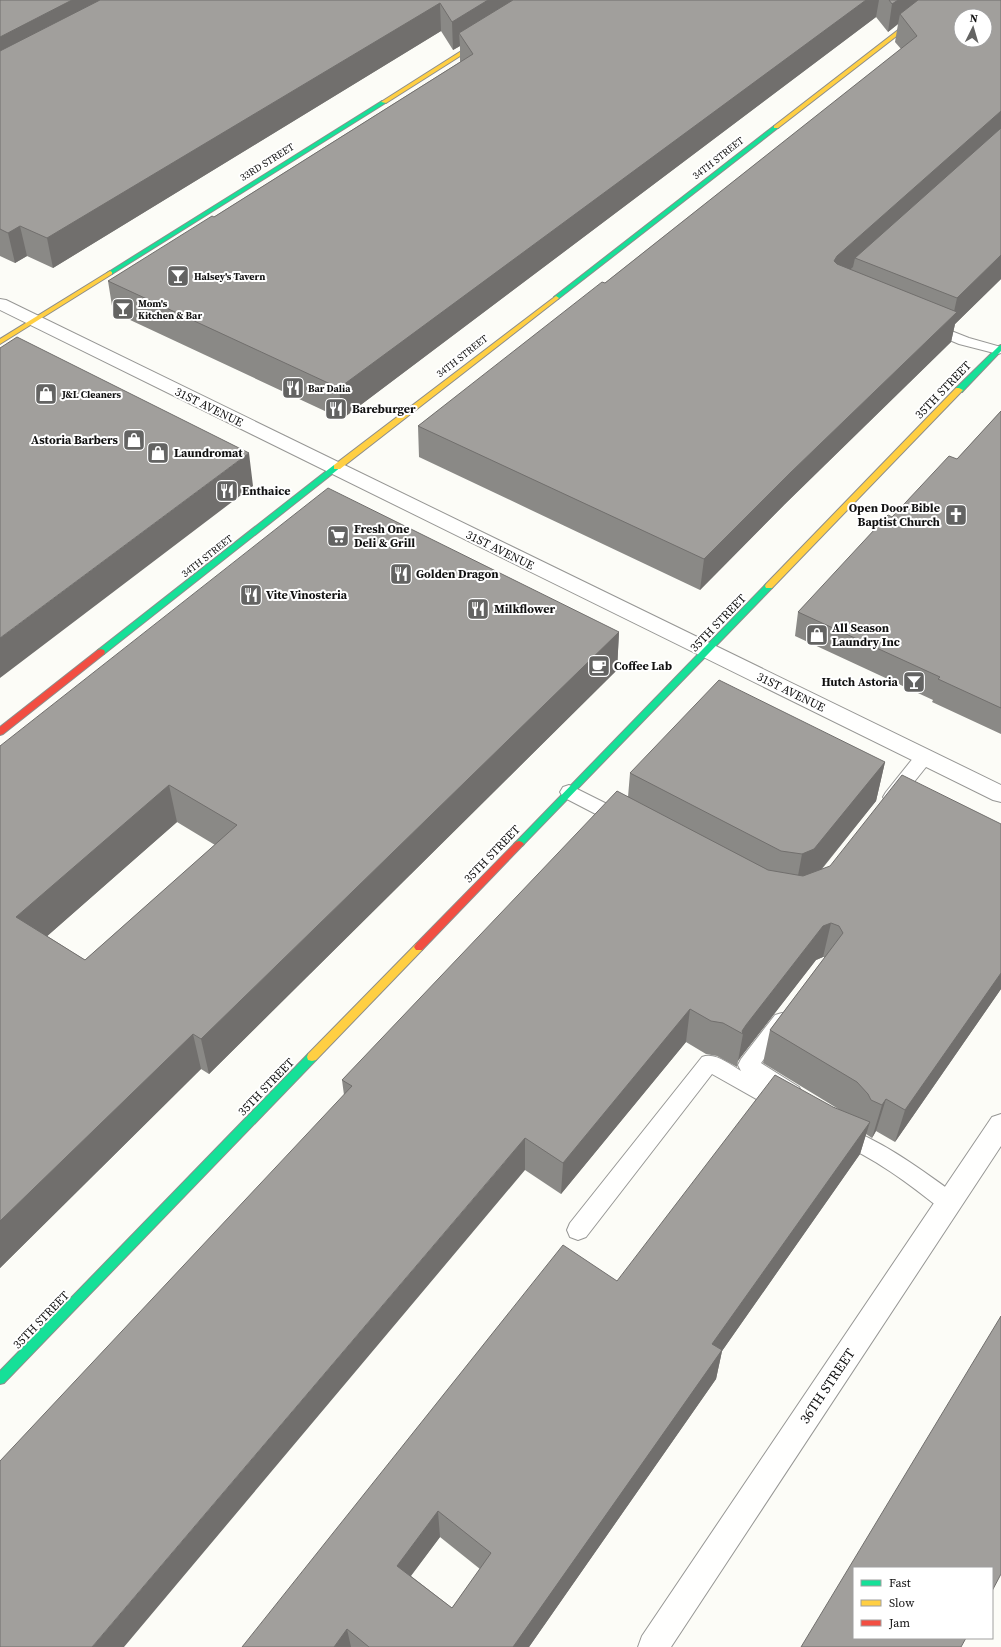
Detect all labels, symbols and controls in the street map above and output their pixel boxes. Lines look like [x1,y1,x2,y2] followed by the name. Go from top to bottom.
[953,8,993,48] north arrow
[969,11,978,26] text: N
[690,134,746,182] street label: 34TH STREET
[237,140,297,184] street label: 33RD STREET
[165,263,191,289] bar icon: Halsey's Tavern
[194,270,265,283] place label: Halsey's Tavern
[110,296,136,322] bar icon: Mom's Kitchen & Bar
[138,297,202,322] place label: Mom's Kitchen & Bar
[434,332,490,380] street label: 34TH STREET
[911,357,975,422] street label: 35TH STREET
[280,375,306,401] restaurant icon: Bar Dalia
[33,381,59,407] shop icon: J&L Cleaners
[308,382,351,395] place label: Bar Dalia
[172,384,246,430] street label: 31ST AVENUE
[61,388,122,401] place label: J&L Cleaners
[323,396,349,422] restaurant icon: Bareburger
[352,401,416,417] place label: Bareburger
[121,427,147,453] shop icon: Astoria Barbers
[31,432,119,448] place label: Astoria Barbers
[145,440,171,466] shop icon: Laundromat
[174,445,243,461] place label: Laundromat
[214,478,240,504] restaurant icon: Enthaice
[242,483,291,499] place label: Enthaice
[849,500,941,530] place label: Open Door Bible Baptist Church
[943,502,969,528] church icon: Open Door Bible Baptist Church
[354,521,415,551] place label: Fresh One Deli & Grill
[325,523,351,549] supermarket icon: Fresh One Deli & Grill
[463,527,537,573] street label: 31ST AVENUE
[179,532,235,580] street label: 34TH STREET
[388,561,414,587] restaurant icon: Golden Dragon
[416,566,499,582] place label: Golden Dragon
[238,582,264,608] restaurant icon: Vite Vinosteria
[266,587,348,603] place label: Vite Vinosteria
[686,590,750,655] street label: 35TH STREET
[465,596,491,622] restaurant icon: Milkflower
[494,601,555,617] place label: Milkflower
[832,620,900,650] place label: All Season Laundry Inc
[804,622,830,648] shop icon: All Season Laundry Inc
[586,653,612,679] cafe icon: Coffee Lab
[614,658,672,674] place label: Coffee Lab
[754,669,828,715] street label: 31ST AVENUE
[901,669,927,695] bar icon: Hutch Astoria
[822,674,899,690] place label: Hutch Astoria
[460,821,524,886] street label: 35TH STREET
[234,1054,298,1119] street label: 35TH STREET
[9,1287,73,1352] street label: 35TH STREET
[794,1344,860,1428] street label: 36TH STREET
[853,1567,993,1639] legend
[889,1575,911,1591] text: Fast
[889,1595,915,1611] text: Slow
[888,1615,910,1631] text: Jam

